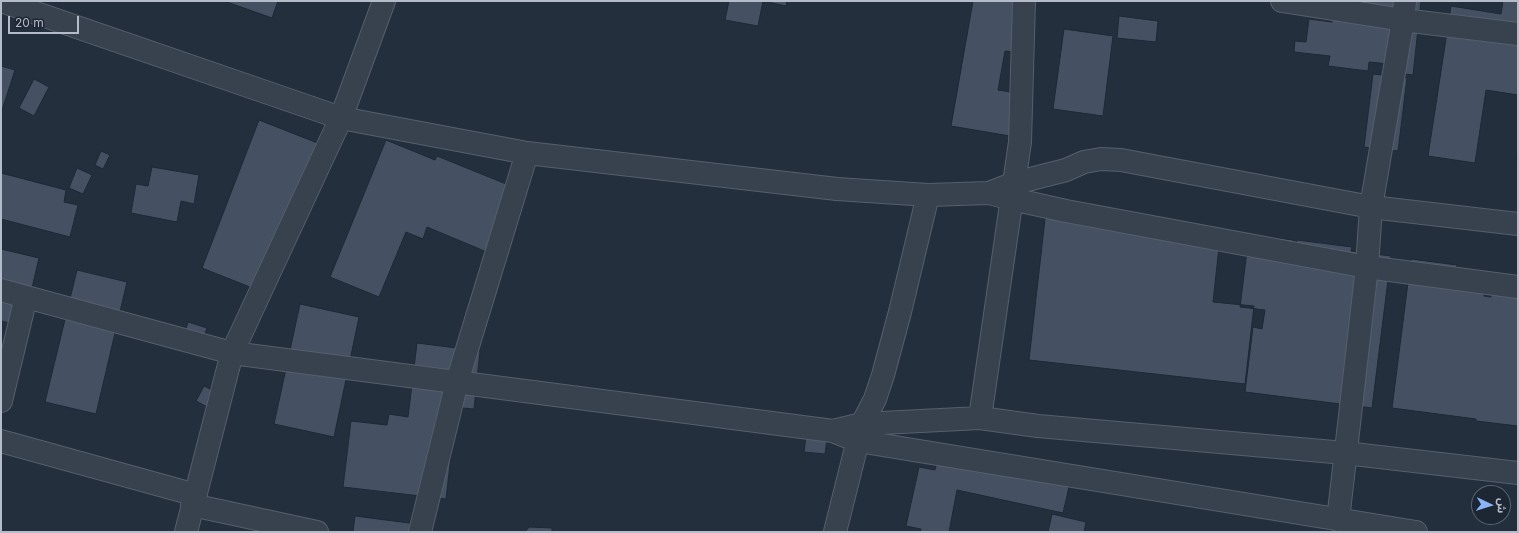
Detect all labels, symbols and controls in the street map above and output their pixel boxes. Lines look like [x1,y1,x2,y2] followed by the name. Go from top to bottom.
[10,8,81,34] scale bar
[15,15,44,30] text: 20 m
[1471,485,1511,525] north arrow
[1494,498,1509,514] text: ش

